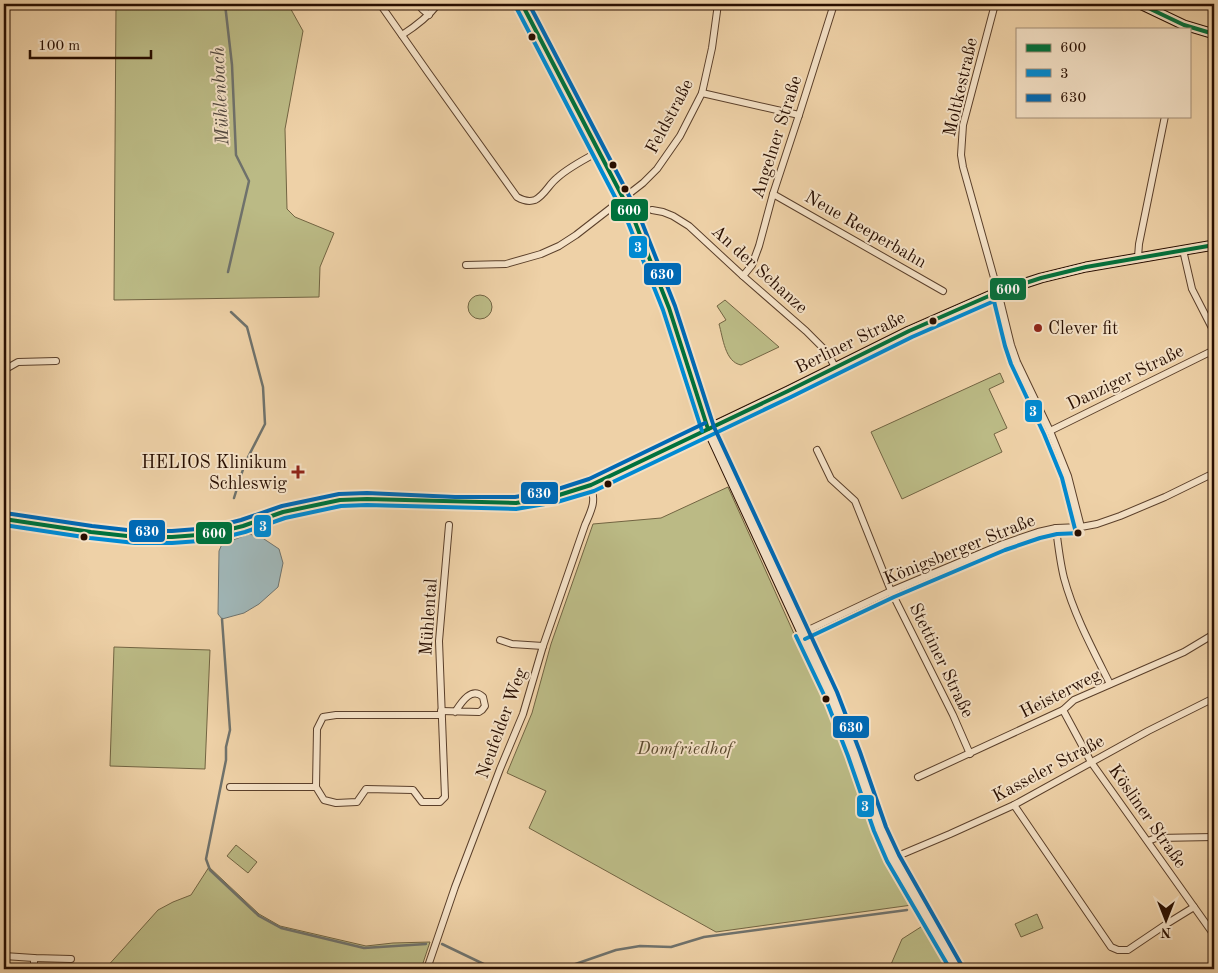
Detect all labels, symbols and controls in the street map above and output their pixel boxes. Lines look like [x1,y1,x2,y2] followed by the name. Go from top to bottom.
[30,28,151,60] scale bar
[1016,28,1190,118] legend
[527,32,537,42] unlabelled marker
[941,36,981,138] street label: Moltkestraße
[38,39,80,54] text: 100 m
[1060,41,1086,56] text: 600
[209,46,234,147] water label: Mühlenbach
[1060,67,1069,82] text: 3
[749,74,805,201] street label: Angelner Straße
[643,76,697,157] street label: Feldstraße
[1060,91,1086,106] text: 630
[608,160,618,170] unlabelled marker
[620,184,630,194] unlabelled marker
[802,188,930,272] street label: Neue Reeperbahn
[610,198,649,222] line badge: 600
[617,204,641,218] text: 600
[708,222,811,317] street label: An der Schanze
[628,235,648,259] line badge: 3
[634,241,642,255] text: 3
[643,262,682,286] line badge: 630
[650,268,674,282] text: 630
[989,277,1027,301] line badge: 600
[996,283,1020,297] text: 600
[793,309,908,377] street label: Berliner Straße
[928,316,938,326] unlabelled marker
[1048,320,1118,338] place label: Clever fit
[1032,322,1044,334] marker: Clever fit
[1064,342,1187,414] street label: Danziger Straße
[1024,399,1043,423] line badge: 3
[1029,405,1037,419] text: 3
[141,454,287,493] place label: HELIOS Klinikum Schleswig
[291,465,305,479] marker: HELIOS Klinikum Schleswig
[603,479,613,489] unlabelled marker
[520,481,559,505] line badge: 630
[527,487,551,501] text: 630
[881,511,1038,589] street label: Königsberger Straße
[253,514,272,538] line badge: 3
[128,519,166,543] line badge: 630
[259,520,267,534] text: 3
[195,521,233,545] line badge: 600
[135,525,159,539] text: 630
[202,527,226,541] text: 600
[1073,528,1083,538] unlabelled marker
[79,532,89,542] unlabelled marker
[417,578,441,656] street label: Mühlental
[906,600,977,721] street label: Stettiner Straße
[474,665,530,781] street label: Neufelder Weg
[1017,666,1104,722] street label: Heisterweg
[821,694,831,704] unlabelled marker
[832,715,870,739] line badge: 630
[839,721,863,735] text: 630
[990,732,1107,806] street label: Kasseler Straße
[636,740,736,758] park label: Domfriedhof
[1105,761,1190,872] street label: Kösliner Straße
[856,794,875,818] line badge: 3
[861,800,869,814] text: 3
[1140,896,1190,946] north arrow
[1160,925,1171,939] text: N

